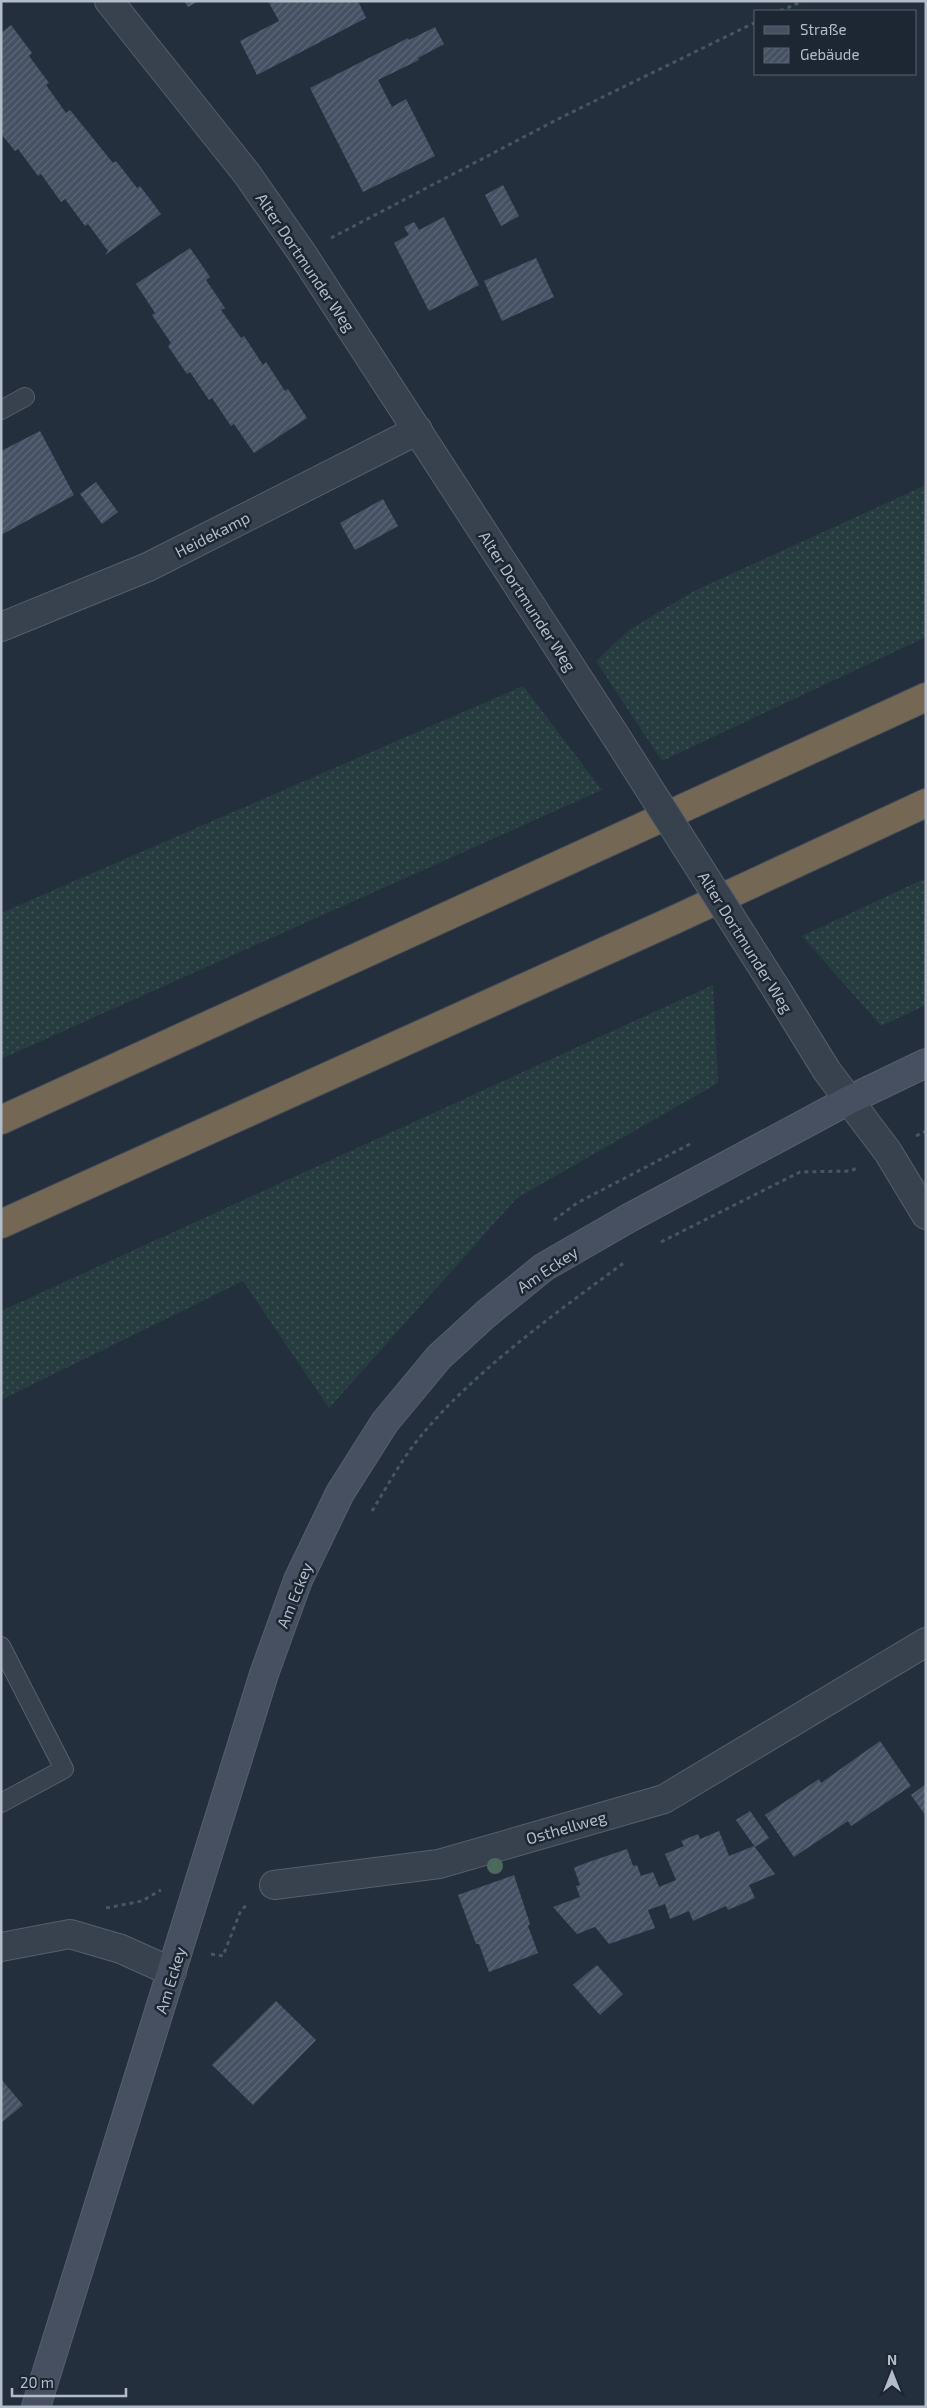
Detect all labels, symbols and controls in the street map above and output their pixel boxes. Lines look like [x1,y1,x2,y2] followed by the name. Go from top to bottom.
[754,10,917,75] legend
[800,20,846,38] text: Straße
[800,45,859,63] text: Gebäude
[252,189,360,335] street label: Alter Dortmunder Weg
[171,507,253,561] street label: Heidekamp
[476,527,580,675] street label: Alter Dortmunder Weg
[695,868,797,1016] street label: Alter Dortmunder Weg
[513,1241,581,1296] street label: Am Eckey
[272,1559,316,1631] street label: Am Eckey
[524,1806,608,1848] street label: Osthellweg
[151,1944,189,2016] street label: Am Eckey
[867,2348,917,2398] north arrow
[887,2351,897,2368] text: N
[12,2366,126,2398] scale bar
[20,2373,54,2391] text: 20 m

